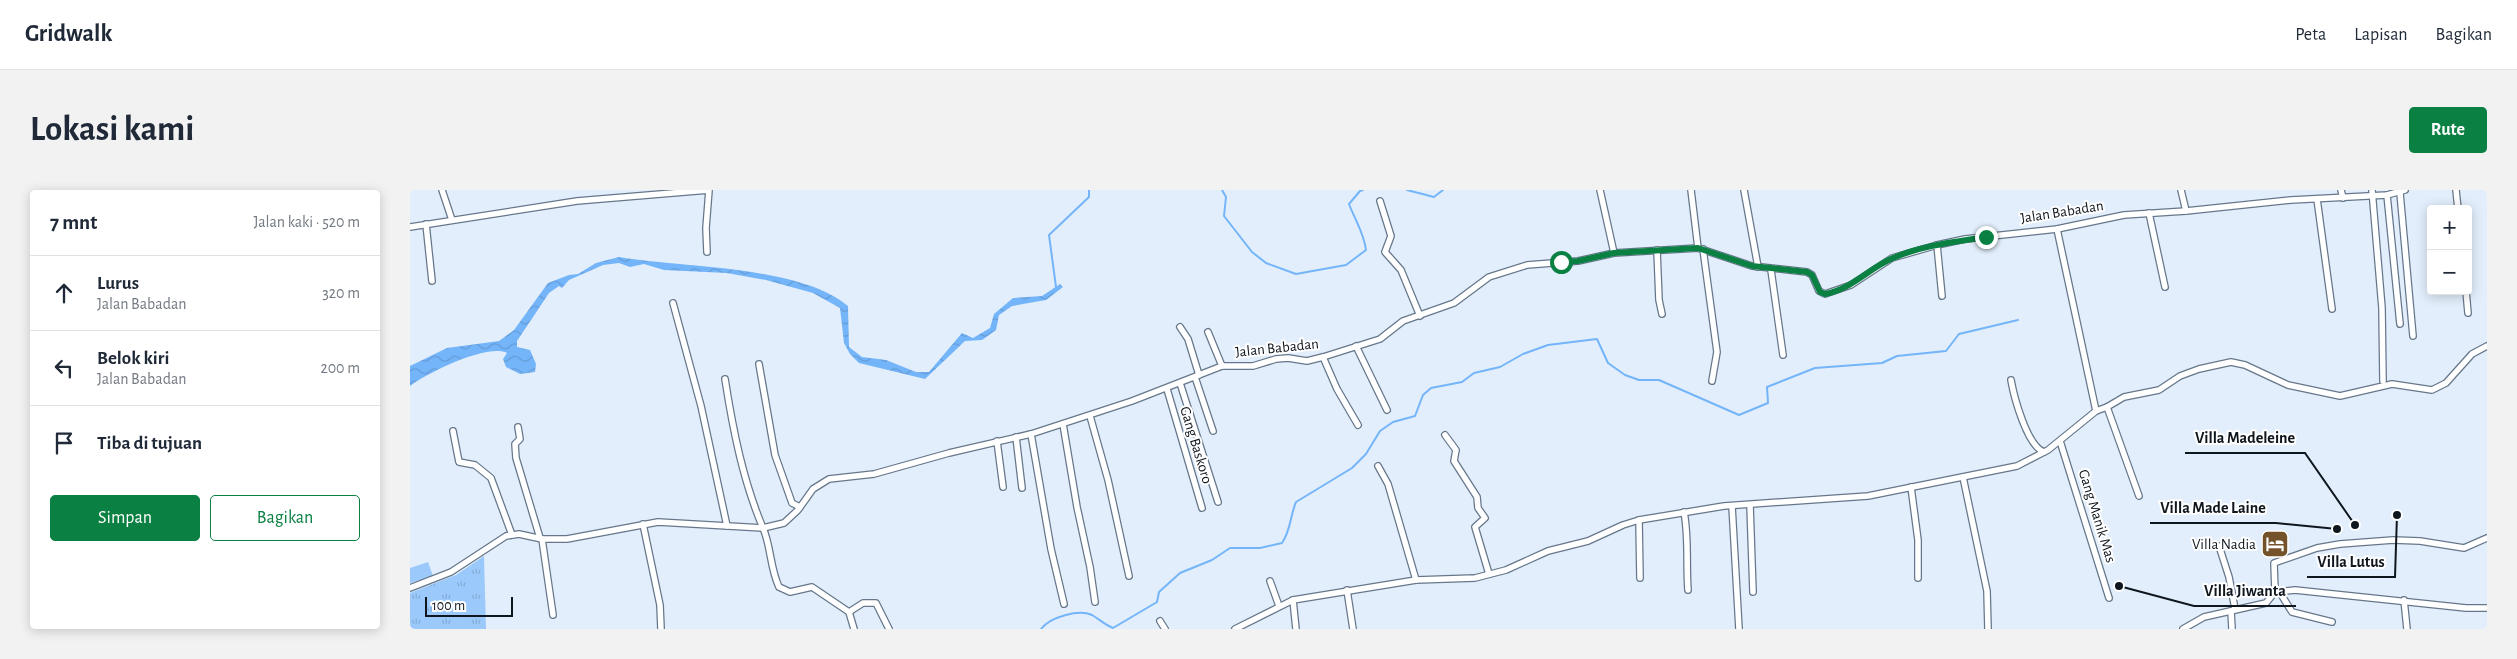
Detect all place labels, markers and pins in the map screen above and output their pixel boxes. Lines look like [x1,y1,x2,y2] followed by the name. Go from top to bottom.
[2185,422,2305,453] callout: Villa Madeleine
[2150,492,2276,523] callout: Villa Made Laine
[2260,529,2290,559] hotel icon: Villa Nadia
[2192,537,2256,552] place label: Villa Nadia
[2307,546,2395,577] callout: Villa Lutus
[2194,575,2296,606] callout: Villa Jiwanta

